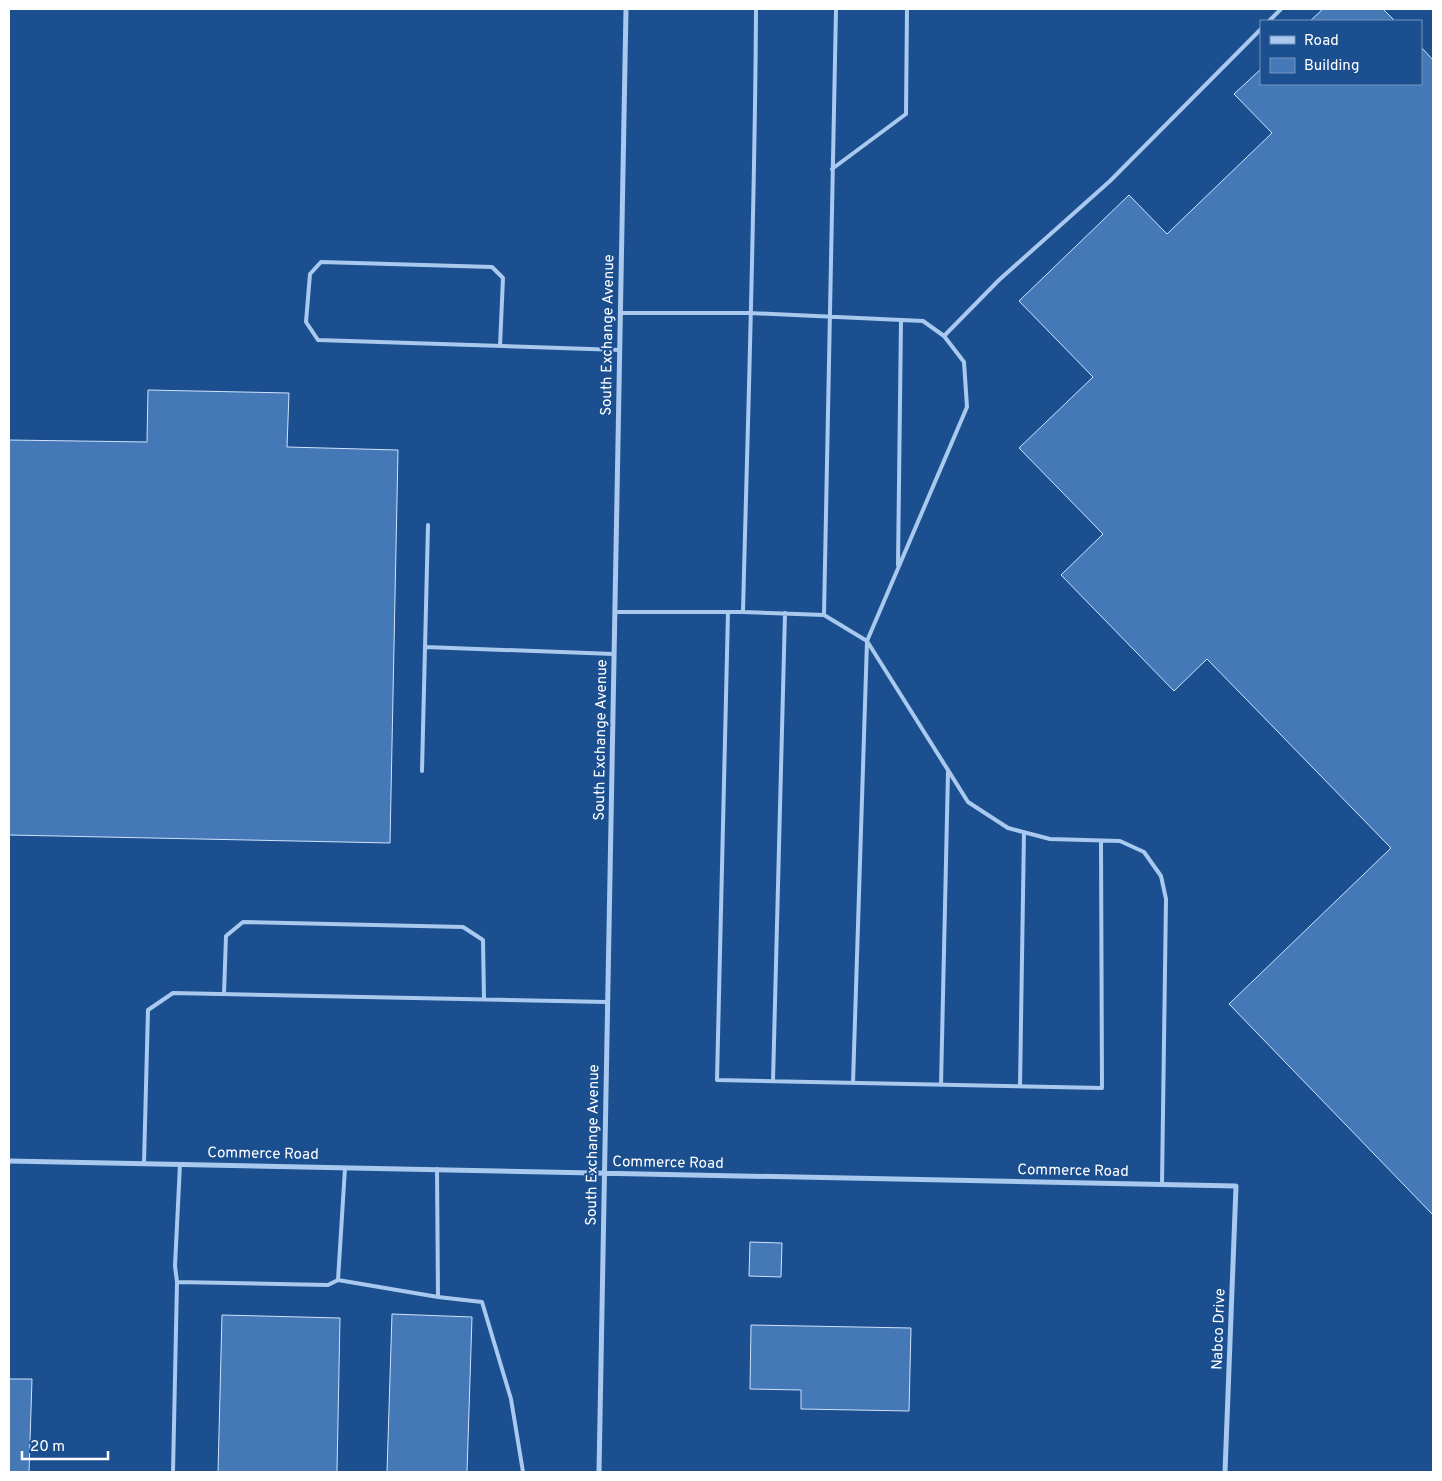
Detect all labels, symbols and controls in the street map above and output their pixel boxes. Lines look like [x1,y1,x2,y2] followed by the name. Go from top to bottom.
[1260,20,1422,85] legend
[1304,32,1339,51] text: Road
[1304,57,1359,76] text: Building
[598,254,619,416] street label: South Exchange Avenue
[591,659,612,821] street label: South Exchange Avenue
[583,1064,604,1226] street label: South Exchange Avenue
[207,1144,319,1165] street label: Commerce Road
[612,1153,724,1174] street label: Commerce Road
[1017,1161,1129,1182] street label: Commerce Road
[1209,1288,1230,1370] street label: Nabco Drive
[22,1428,109,1460] scale bar
[30,1438,65,1457] text: 20 m

